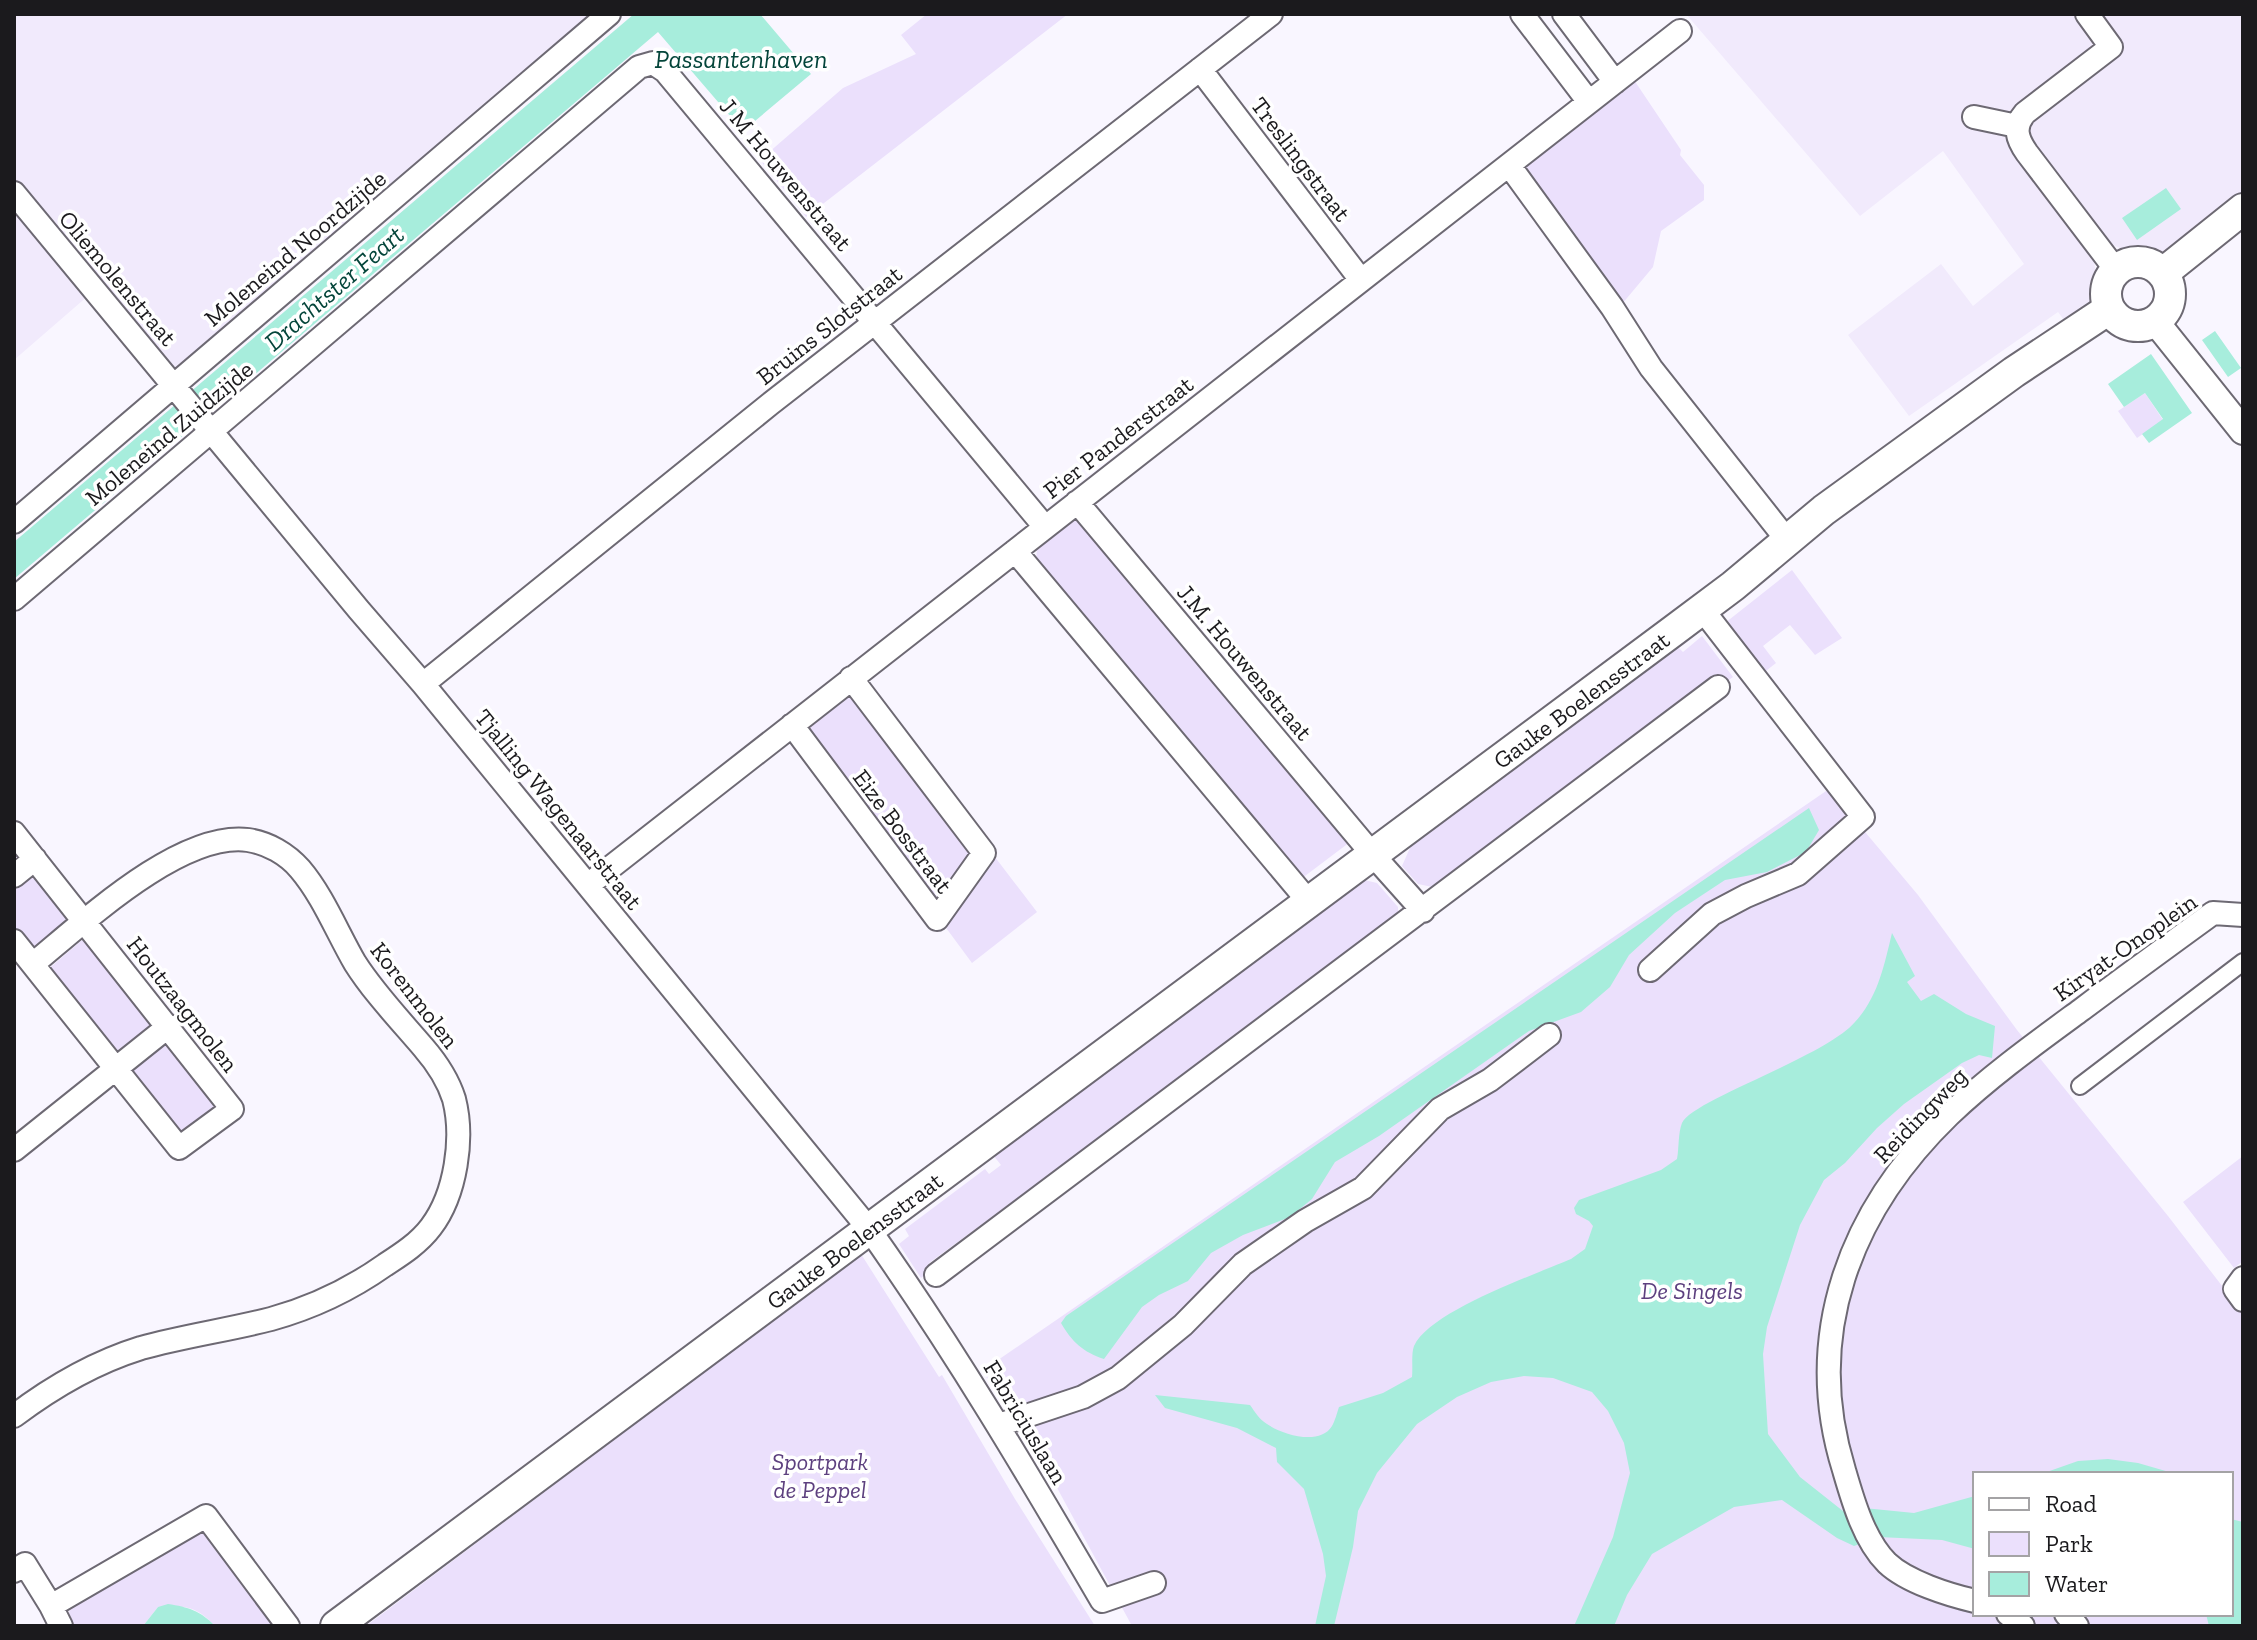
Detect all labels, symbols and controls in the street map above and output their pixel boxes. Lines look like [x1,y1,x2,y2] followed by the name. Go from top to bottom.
[654,43,828,75] water label: Passantenhaven
[1245,91,1357,227] street label: Treslingstraat
[714,92,858,256] street label: J M Houwenstraat
[198,164,392,332] street label: Moleneind Noordzijde
[53,204,183,352] street label: Oliemolenstraat
[258,219,411,357] water label: Drachtster Feart
[751,259,908,391] street label: Bruins Slotstraat
[79,354,259,512] street label: Moleneind Zuidzijde
[1037,369,1199,504] street label: Pier Panderstraat
[1171,578,1319,746] street label: J.M. Houwenstraat
[1487,624,1675,774] street label: Gauke Boelensstraat
[469,703,649,915] street label: Tjalling Wagenaarstraat
[847,763,959,899] street label: Eize Bosstraat
[2048,887,2202,1007] street label: Kiryat-Onoplein
[121,930,245,1078] street label: Houtzaagmolen
[365,936,466,1054] street label: Korenmolen
[1867,1061,1973,1169] street label: Reidingweg
[760,1165,948,1315] street label: Gauke Boelensstraat
[1641,1276,1743,1305] park label: De Singels
[978,1355,1074,1489] street label: Fabriciuslaan
[772,1447,869,1504] park label: Sportpark de Peppel
[1973,1472,2233,1616] legend
[2045,1489,2097,1518] text: Road
[2045,1529,2093,1558] text: Park
[2045,1569,2108,1598] text: Water

